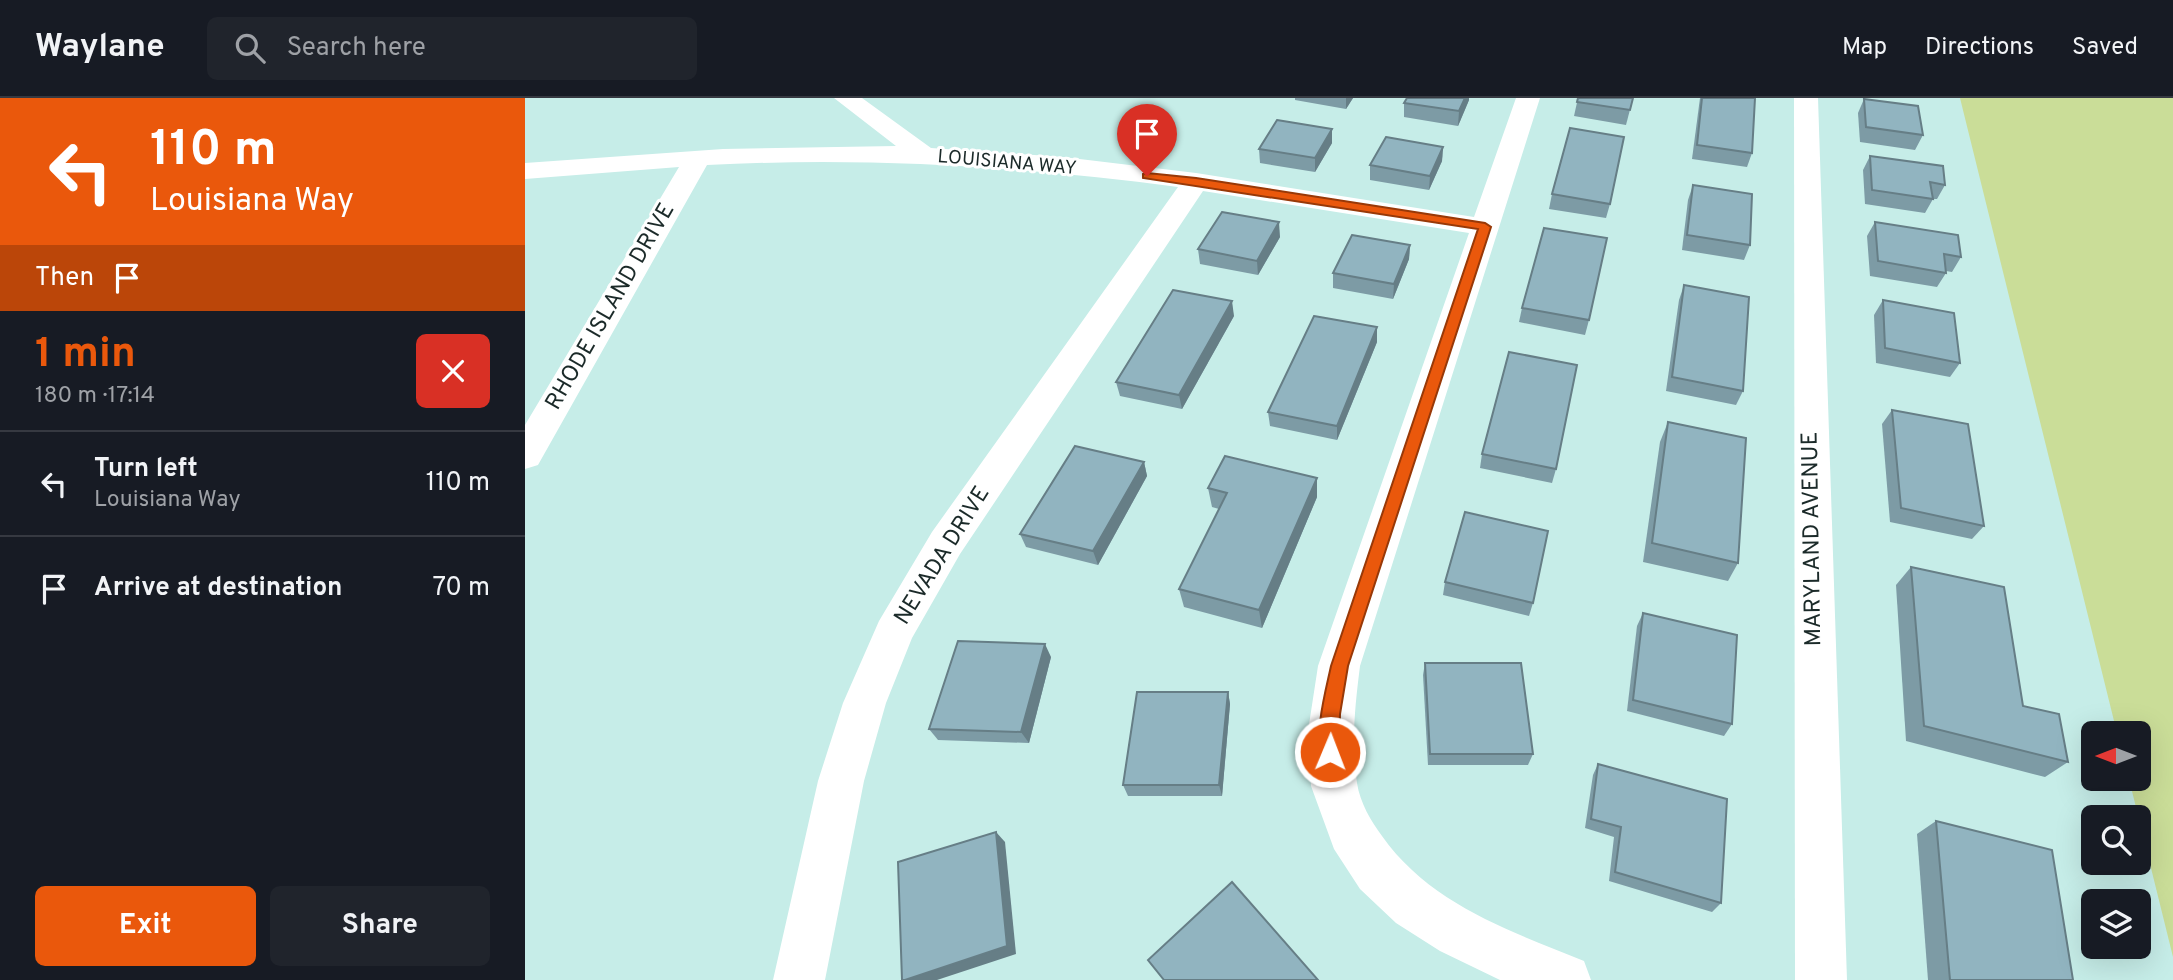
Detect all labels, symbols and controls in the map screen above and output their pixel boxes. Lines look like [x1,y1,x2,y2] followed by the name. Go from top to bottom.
[207,17,697,80] search box
[35,27,165,69] text: Waylane
[231,29,269,67] icon: search
[287,32,426,65] text: Search here
[1842,33,1887,63] text: Map
[1925,33,2034,63] text: Directions
[2072,33,2138,63] text: Saved
[1117,104,1177,176] pin
[1128,115,1166,153] icon: arrive
[150,121,277,183] text: 110 m
[35,126,126,217] icon: left
[936,145,1078,181] street label: LOUISIANA WAY
[150,182,354,222] text: Louisiana Way
[540,198,682,416] street label: RHODE ISLAND DRIVE
[108,259,146,297] icon: arrive
[35,262,94,295] text: Then
[35,329,136,382] text: 1 min
[416,334,490,408] button: close
[35,382,155,411] text: 180 m · 17:14
[1797,431,1829,647] street label: MARYLAND AVENUE
[94,453,198,486] text: Turn left
[35,465,73,503] icon: left
[426,467,490,500] text: 110 m
[889,481,997,631] street label: NEVADA DRIVE
[94,486,241,515] text: Louisiana Way
[35,570,73,608] icon: arrive
[94,572,342,605] text: Arrive at destination
[432,572,490,605] text: 70 m
[1293,715,1367,789] position arrow
[2081,721,2151,791] north arrow
[2081,721,2151,959] map controls
[2081,805,2151,875] button: search
[35,886,256,966] button: Exit
[270,886,490,966] button: Share
[2081,889,2151,959] button: layers

